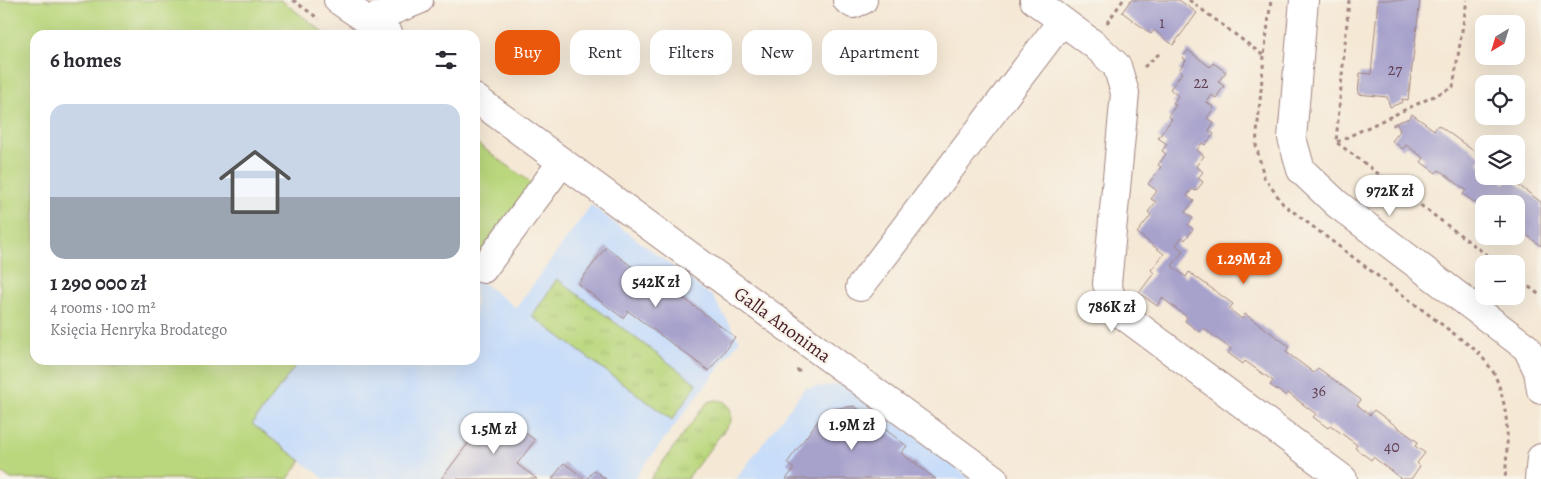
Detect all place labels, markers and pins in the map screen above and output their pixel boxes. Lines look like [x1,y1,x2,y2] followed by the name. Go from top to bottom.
[1344,174,1436,217] pin: 972K zł
[1192,242,1296,285] pin: 1.29M zł
[610,266,702,308] pin: 542K zł
[1066,290,1158,333] pin: 786K zł
[806,408,898,451] pin: 1.9M zł
[448,412,540,455] pin: 1.5M zł

